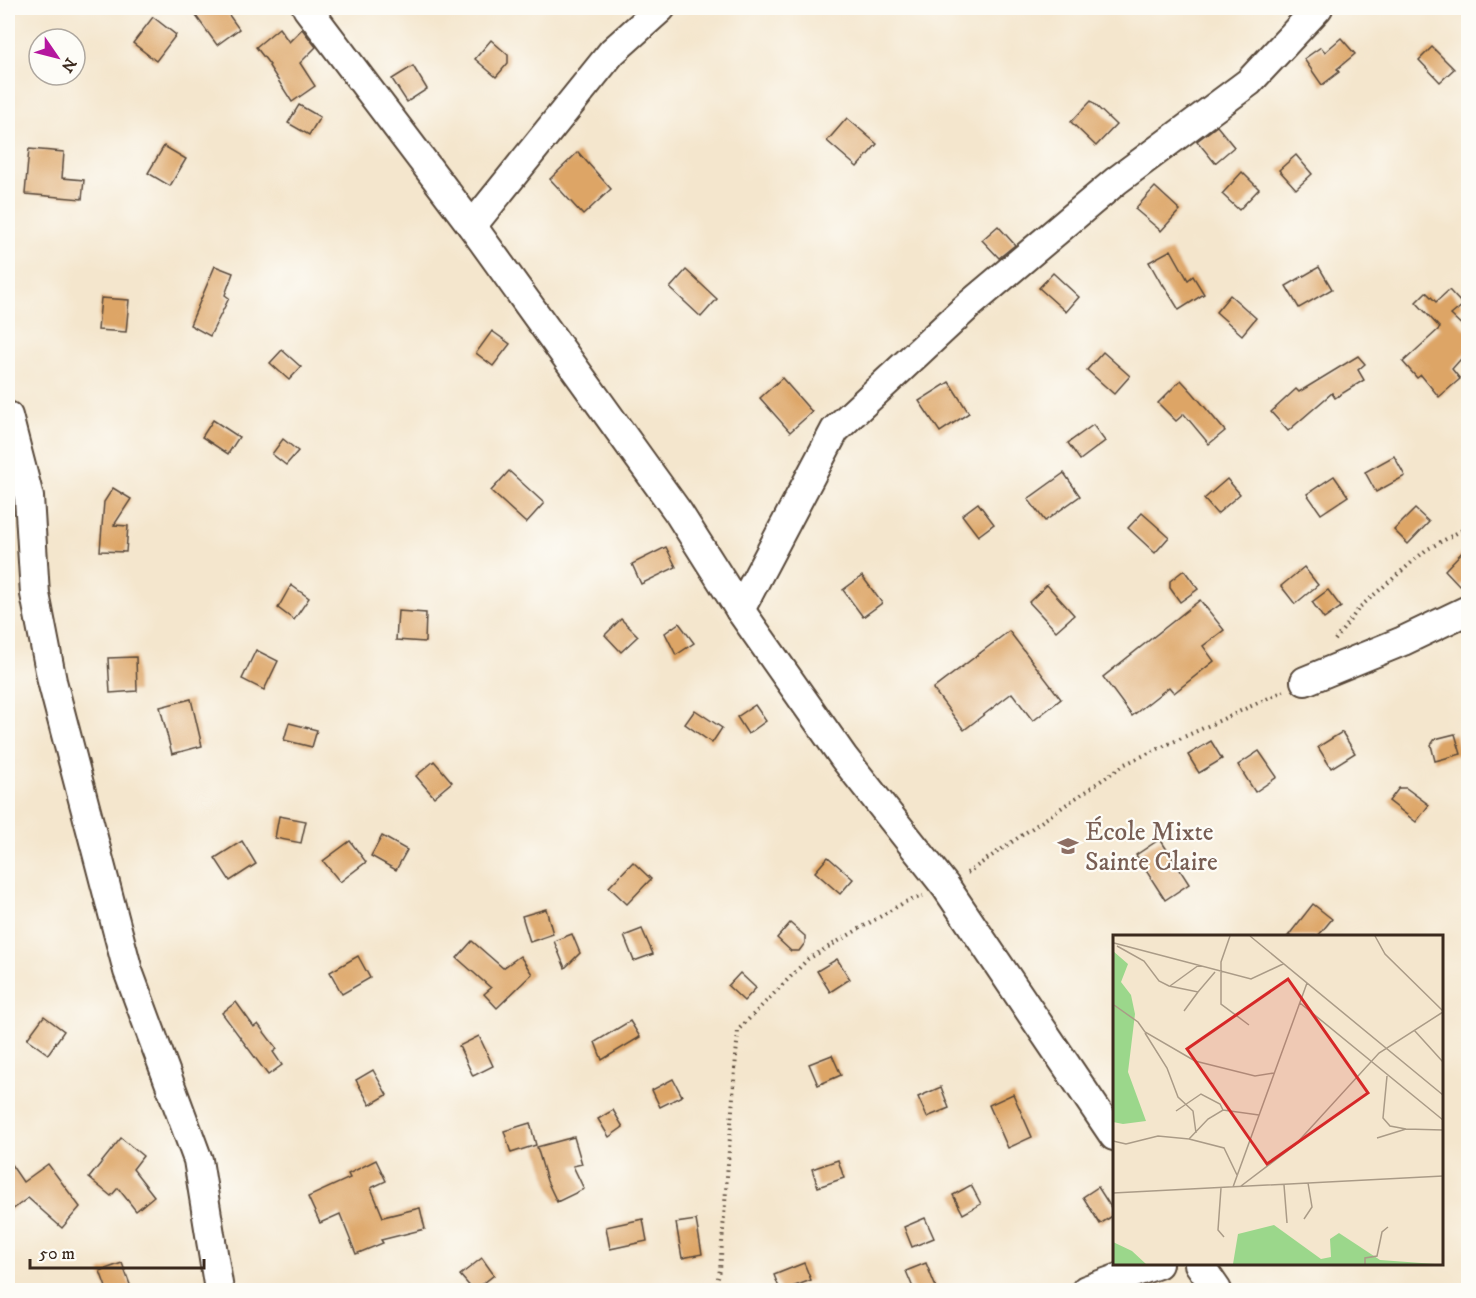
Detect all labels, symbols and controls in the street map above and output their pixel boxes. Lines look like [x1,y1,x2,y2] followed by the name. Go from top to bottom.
[27,27,87,87] north arrow
[57,54,80,76] text: N
[1085,816,1218,879] place label: École Mixte Sainte Claire
[1056,834,1080,858] school or university icon: École Mixte Sainte Claire
[1113,935,1443,1265] inset map
[30,1232,204,1270] scale bar
[39,1243,75,1265] text: 50 m

